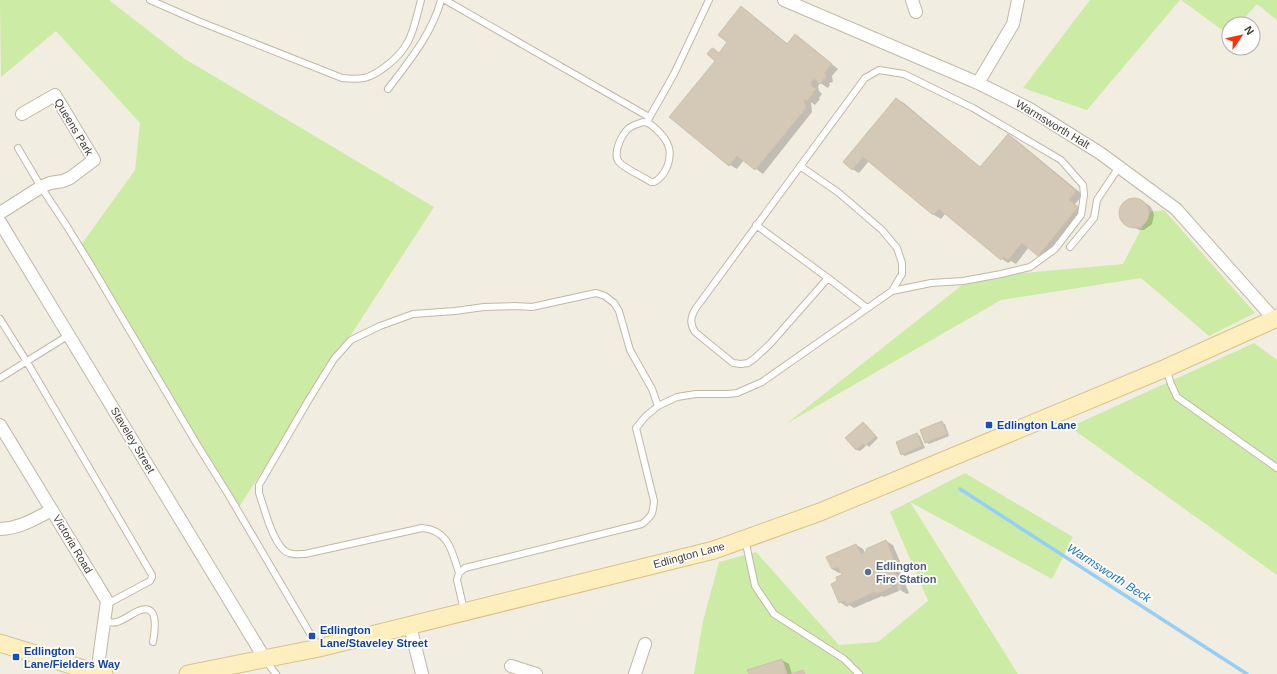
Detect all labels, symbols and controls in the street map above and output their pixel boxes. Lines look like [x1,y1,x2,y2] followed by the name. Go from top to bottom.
[1221,16,1261,56] north arrow
[1242,24,1257,37] text: N
[52,96,96,158] street label: Queens Park
[1014,97,1092,151] street label: Warmsworth Halt
[109,405,157,475] street label: Staveley Street
[997,419,1076,431] place label: Edlington Lane
[984,420,994,430] marker: Edlington Lane
[51,513,95,575] street label: Victoria Road
[652,540,726,570] street label: Edlington Lane
[1064,541,1154,606] water label: Warmsworth Beck
[876,560,937,585] place label: Edlington Fire Station
[863,567,873,577] marker: Edlington Fire Station
[320,624,428,649] place label: Edlington Lane/Staveley Street
[307,631,317,641] marker: Edlington Lane/Staveley Street
[24,645,121,670] place label: Edlington Lane/Fielders Way
[11,652,21,662] marker: Edlington Lane/Fielders Way

